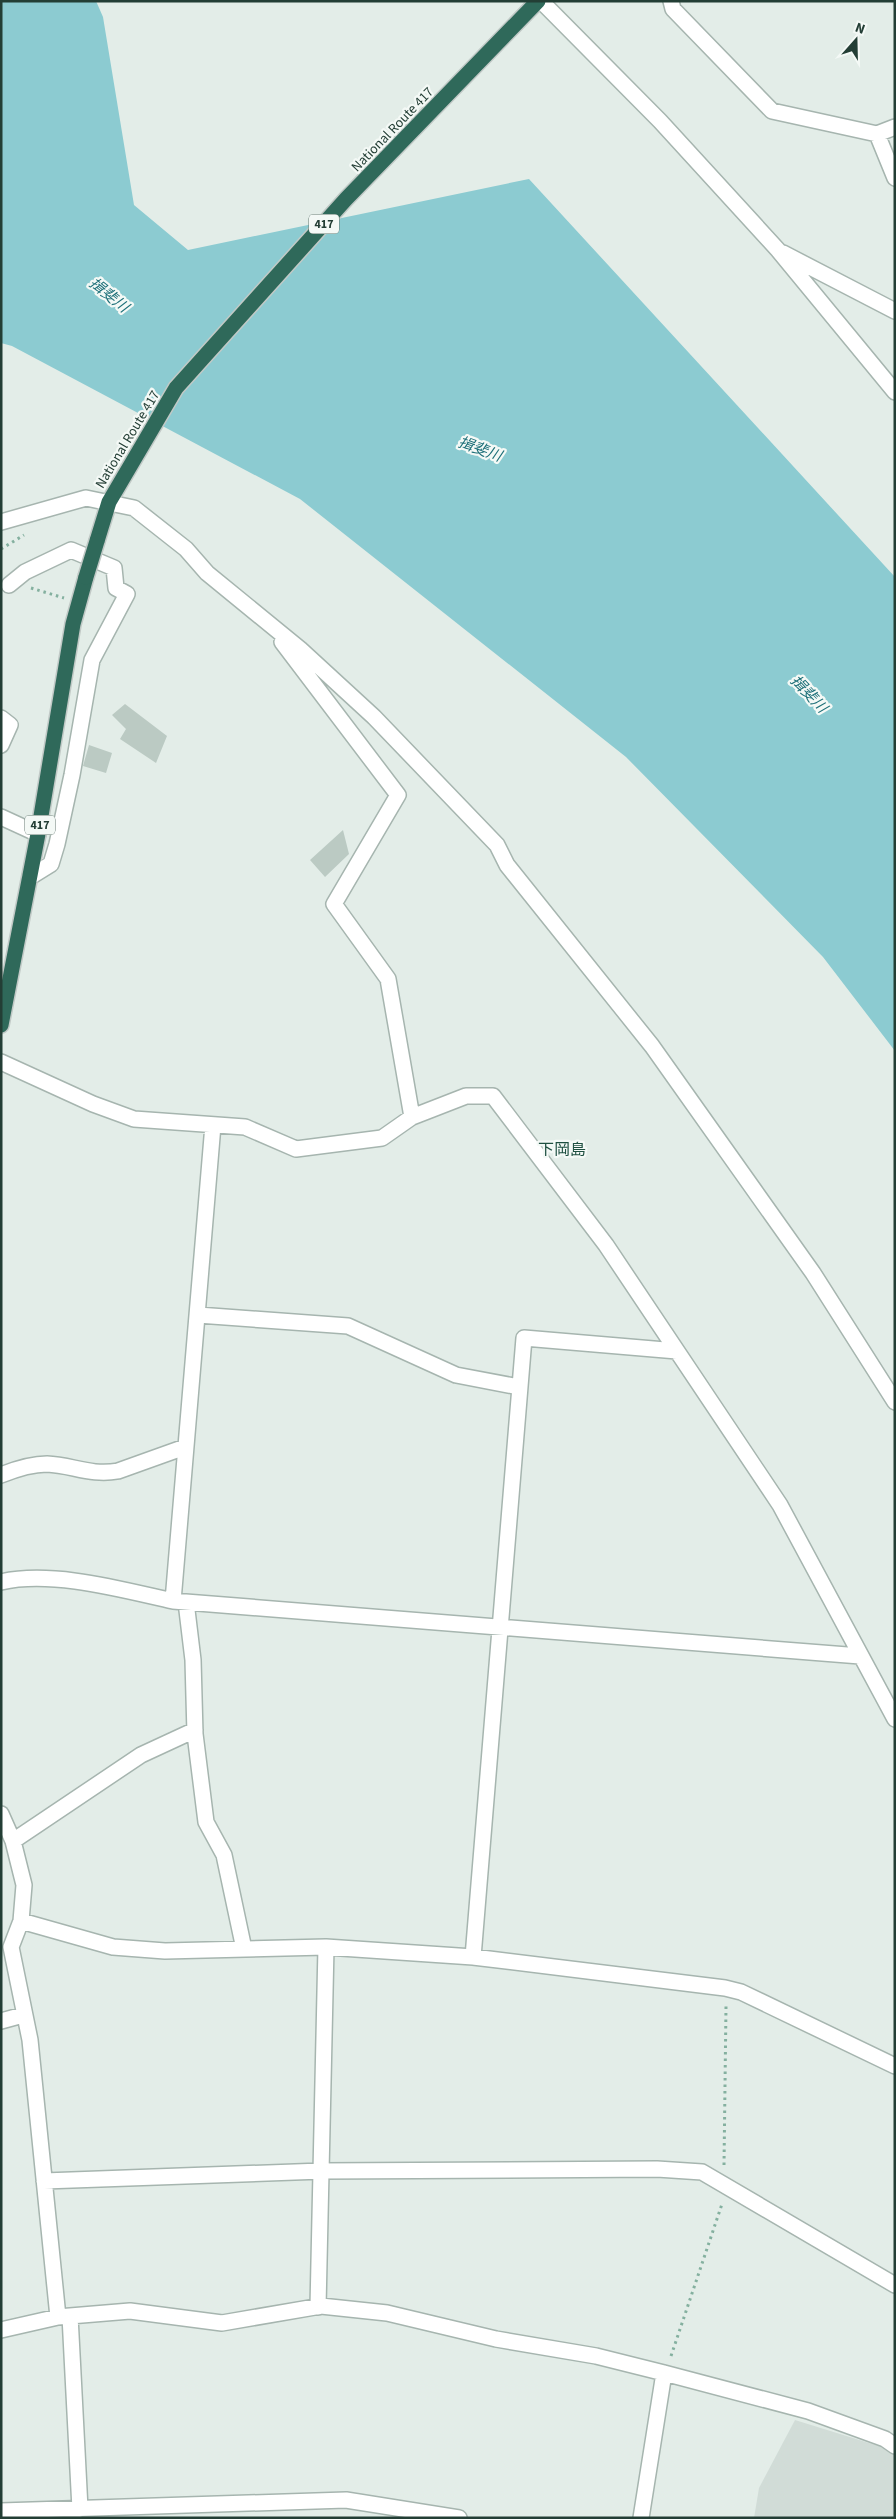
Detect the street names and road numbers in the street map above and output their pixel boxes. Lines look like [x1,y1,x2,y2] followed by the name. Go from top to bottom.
[347,83,438,177] street label: National Route 417
[309,214,339,233] road number: 417
[91,387,165,492] street label: National Route 417
[25,816,55,834] road number: 417

